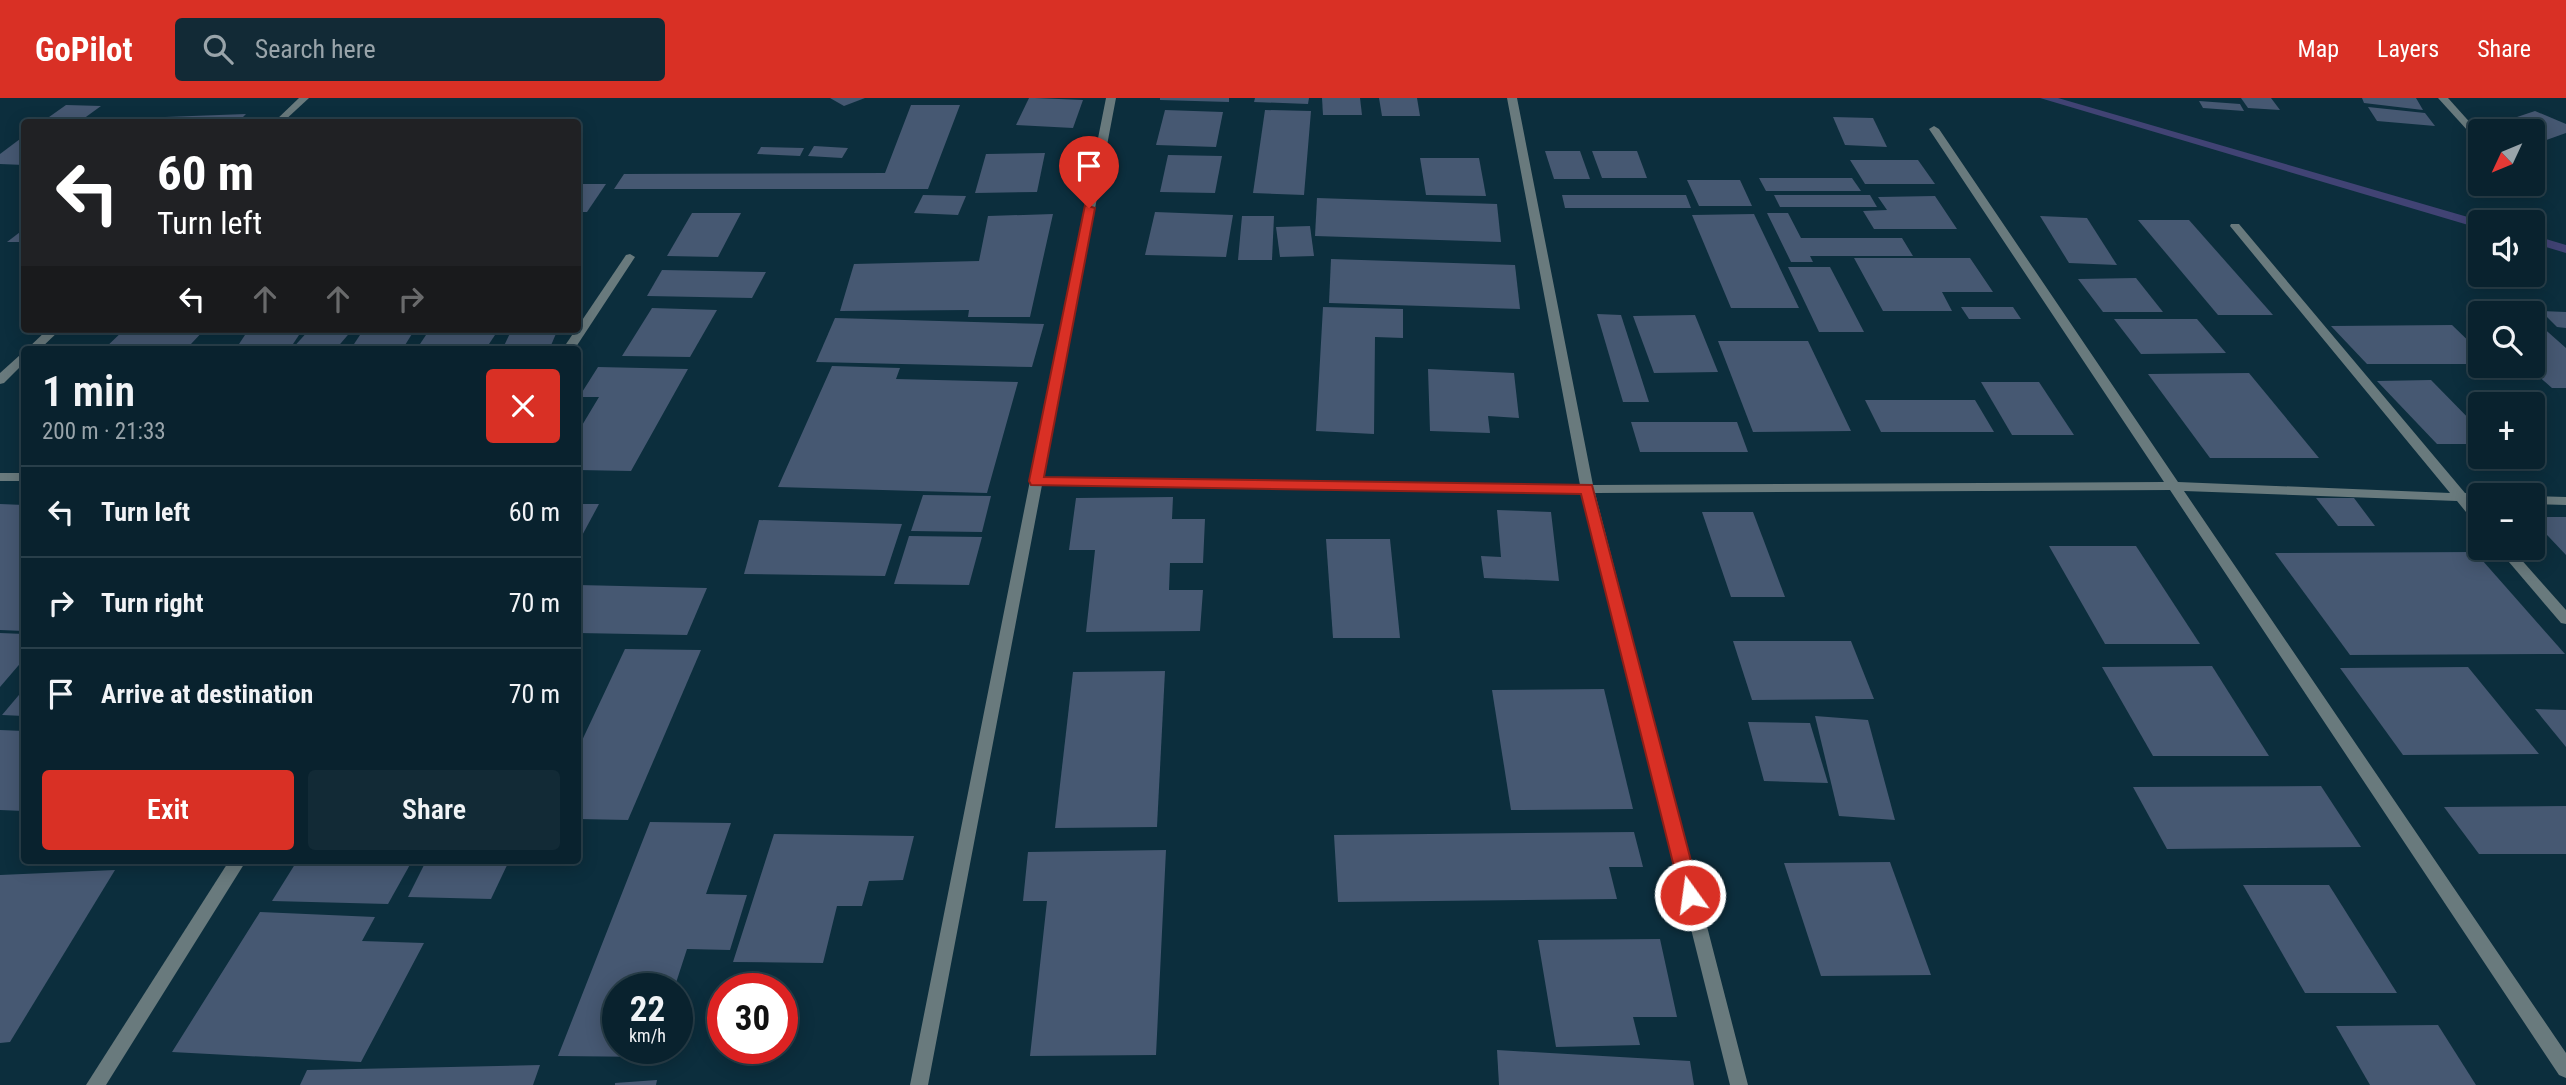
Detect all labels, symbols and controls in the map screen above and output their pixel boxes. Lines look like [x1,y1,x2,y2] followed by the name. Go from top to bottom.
[175,18,665,81] search box
[35,30,133,69] text: GoPilot
[199,30,237,68] icon: search
[255,34,376,64] text: Search here
[2298,35,2339,63] text: Map
[2377,35,2439,63] text: Layers
[2477,35,2531,63] text: Share
[2468,119,2544,196] north arrow
[2468,119,2545,560] map controls
[1059,136,1119,208] pin
[157,145,254,202] text: 60 m
[42,147,133,238] icon: left
[1070,147,1108,185] icon: arrive
[157,204,262,242] text: Turn left
[2468,210,2545,287] button: sound
[173,280,211,318] icon: left
[246,280,284,318] icon: ahead
[319,280,357,318] icon: ahead
[392,280,430,318] icon: right
[2468,301,2545,378] button: search
[42,367,135,416] text: 1 min
[486,369,560,443] button: close
[2468,392,2545,469] button: +
[42,418,166,445] text: 200 m · 21:33
[2468,483,2545,560] button: −
[42,493,80,531] icon: left
[101,497,190,527] text: Turn left
[509,497,560,527] text: 60 m
[42,584,80,622] icon: right
[101,588,203,618] text: Turn right
[509,588,560,618] text: 70 m
[42,675,80,713] icon: arrive
[101,679,313,709] text: Arrive at destination
[509,679,560,709] text: 70 m
[42,770,294,850] button: Exit
[308,770,560,850] button: Share
[1653,858,1727,932] position arrow
[707,973,798,1064] speed limit sign: 30
[630,989,665,1030] text: 22
[629,1025,666,1046] text: km/h

